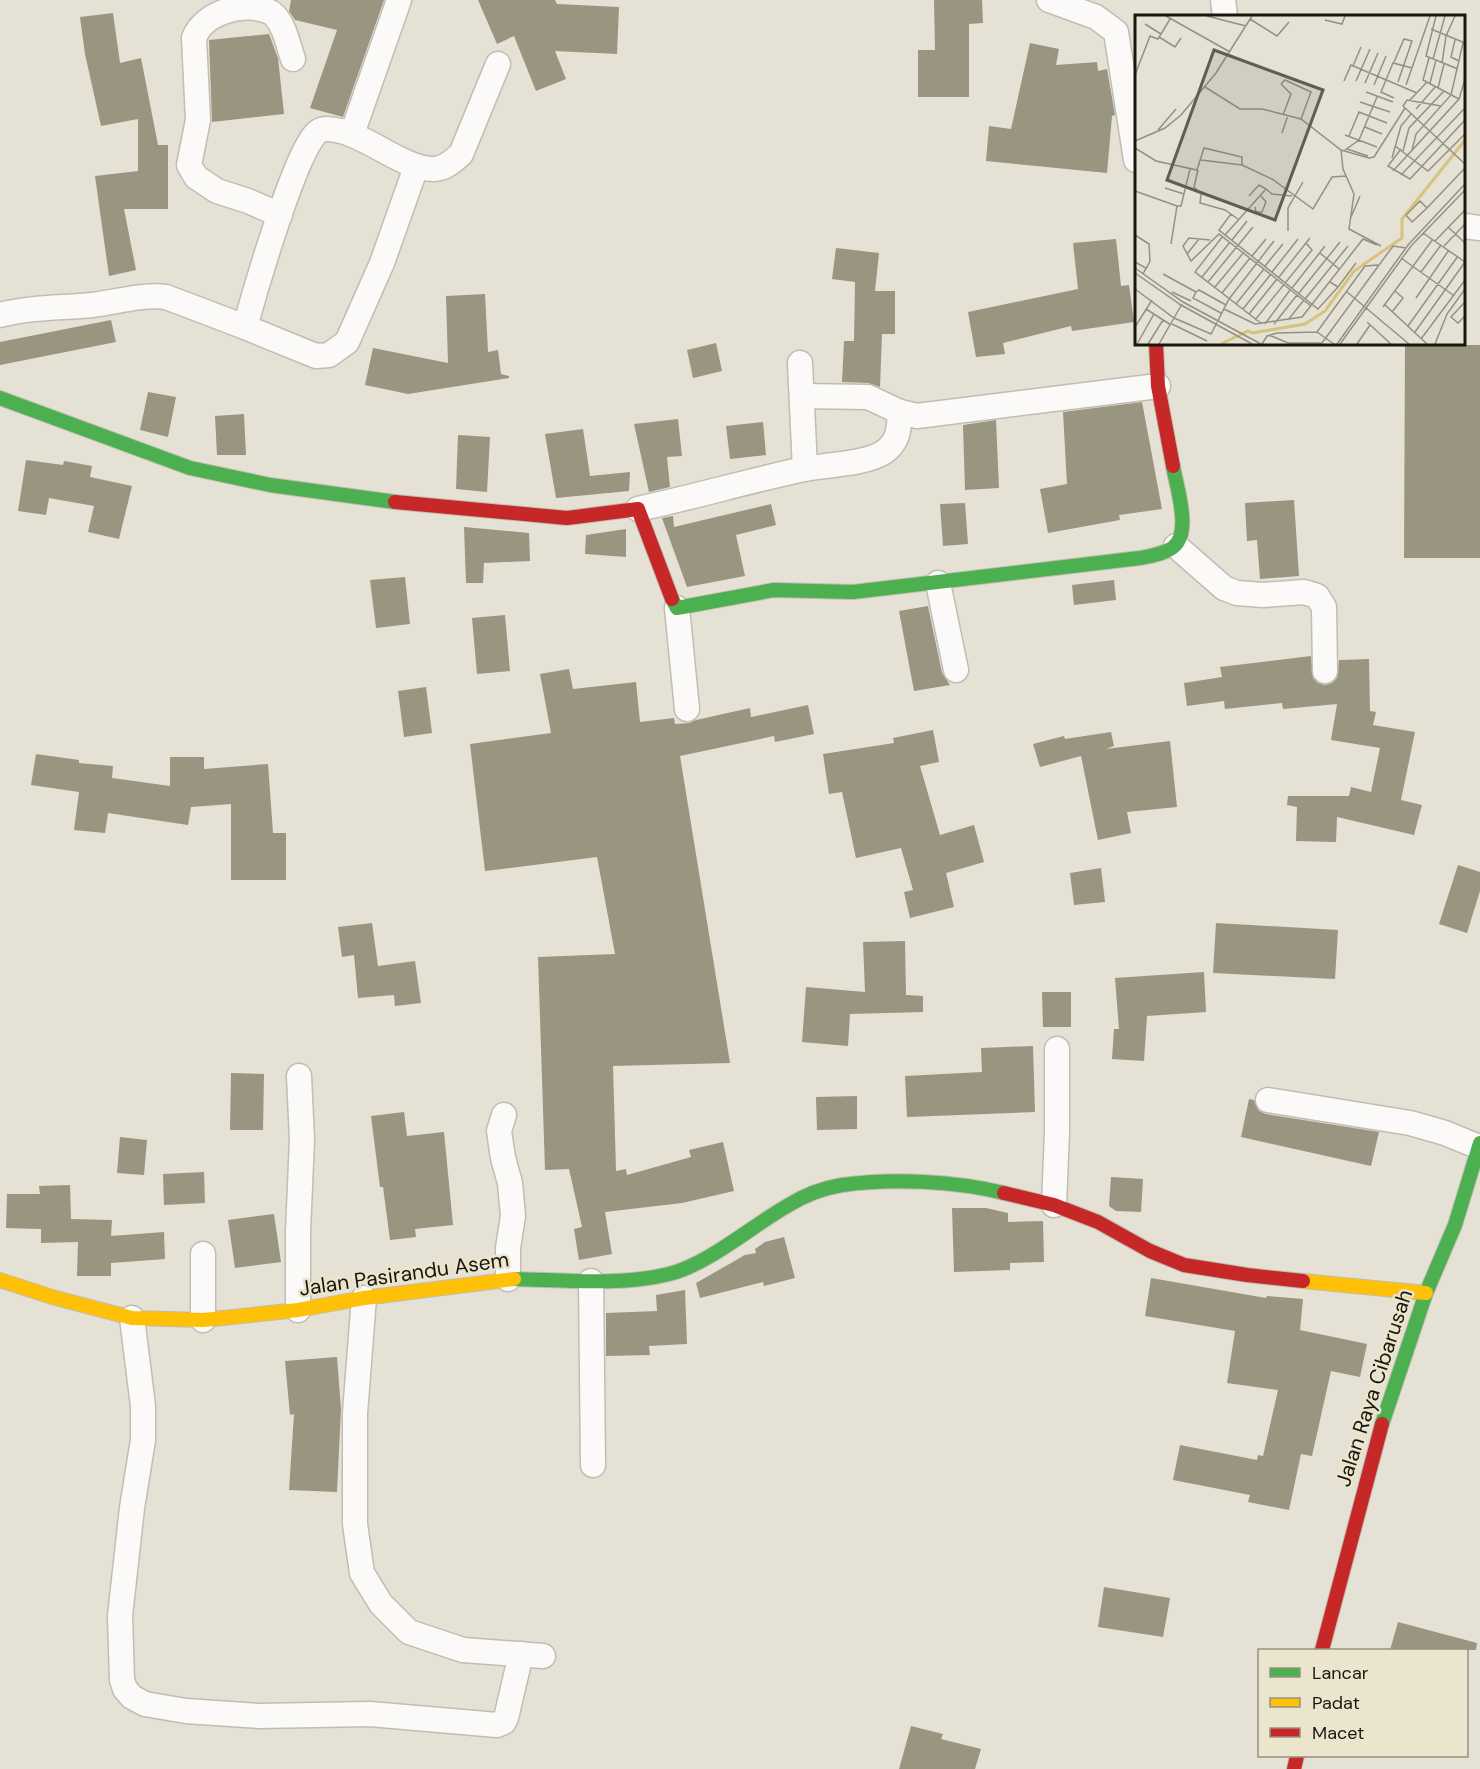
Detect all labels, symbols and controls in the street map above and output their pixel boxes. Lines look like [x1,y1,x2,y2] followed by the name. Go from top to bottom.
[1135,15,1465,345] inset map
[297,1245,511,1303] street label: Jalan Pasirandu Asem
[1329,1286,1419,1490] street label: Jalan Raya Cibarusah
[1258,1649,1468,1757] legend
[1312,1661,1369,1685] text: Lancar
[1312,1691,1360,1715] text: Padat
[1312,1721,1364,1745] text: Macet

